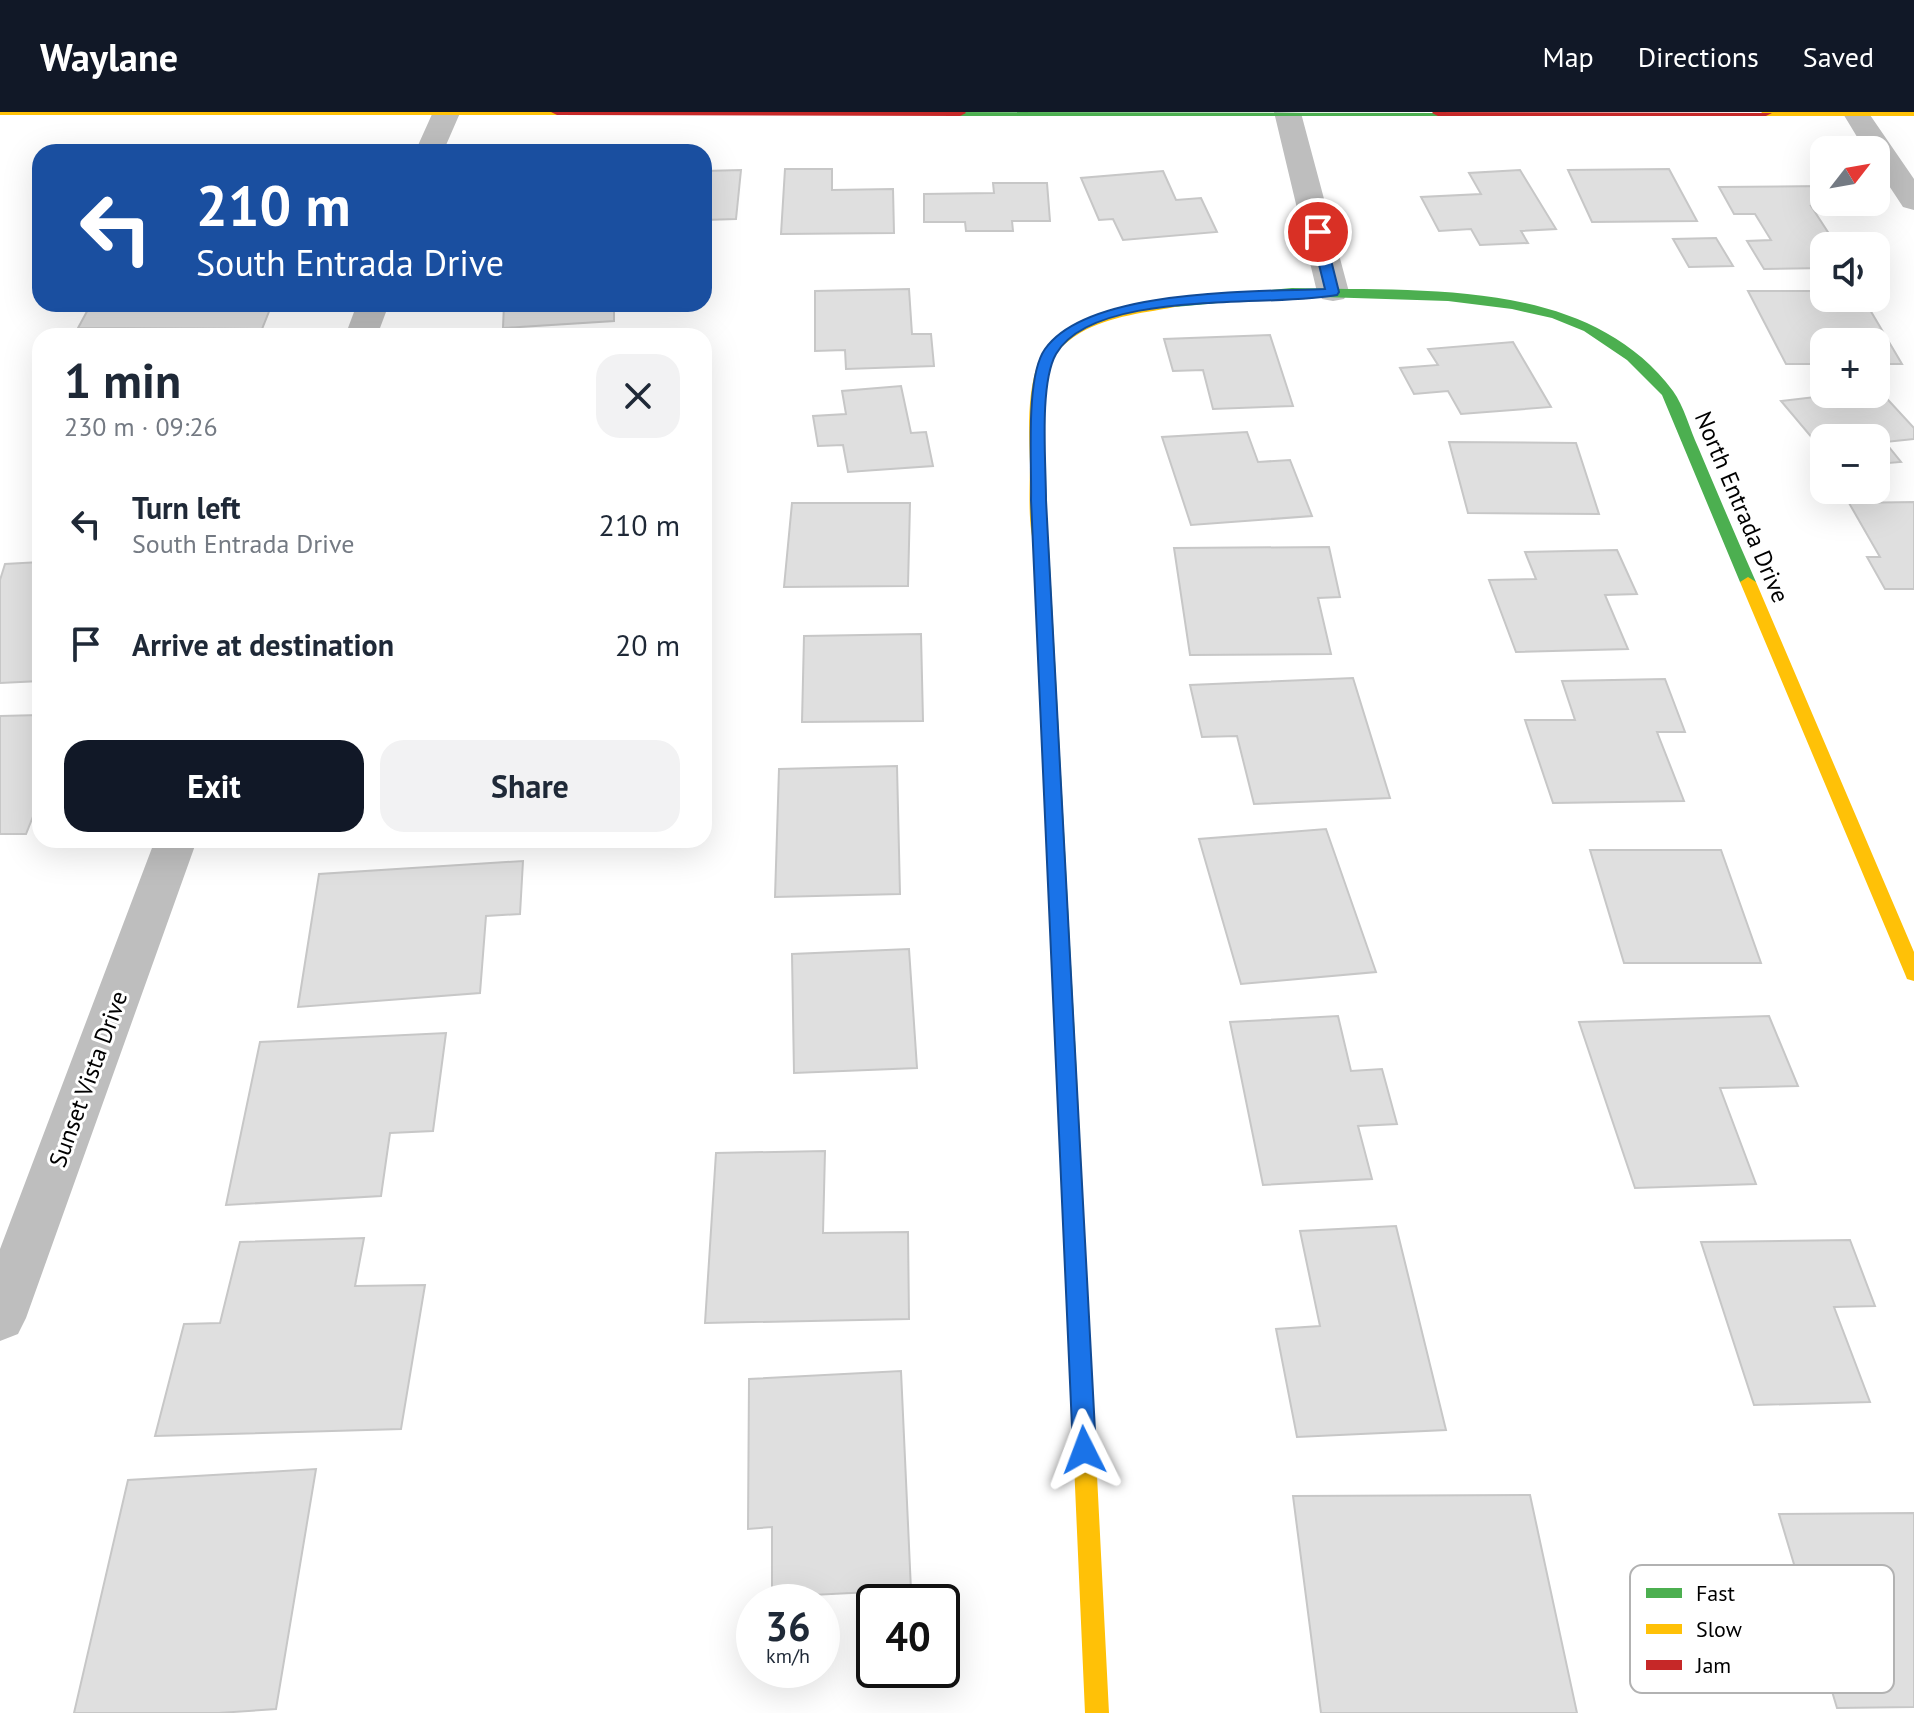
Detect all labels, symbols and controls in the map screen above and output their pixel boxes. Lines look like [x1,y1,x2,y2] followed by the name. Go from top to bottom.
[40,32,178,81] text: Waylane
[1543,38,1594,75] text: Map
[1638,38,1759,75] text: Directions
[1803,38,1874,75] text: Saved
[1810,136,1890,216] north arrow
[1810,136,1890,504] map controls
[196,169,351,241] text: 210 m
[64,176,168,280] icon: left
[1284,198,1352,266] pin
[1296,210,1340,254] icon: arrive
[1810,232,1890,312] button: sound
[196,239,504,286] text: South Entrada Drive
[1810,328,1890,408] button: +
[64,349,181,411] text: 1 min
[596,354,680,438] button: close
[1688,407,1796,607] street label: North Entrada Drive
[64,410,218,443] text: 230 m · 09:26
[1810,424,1890,504] button: −
[132,488,240,527] text: Turn left
[64,502,108,546] icon: left
[599,505,680,544] text: 210 m
[132,527,355,560] text: South Entrada Drive
[64,622,108,666] icon: arrive
[132,625,394,664] text: Arrive at destination
[615,625,680,664] text: 20 m
[64,740,364,832] button: Exit
[380,740,680,832] button: Share
[42,987,134,1171] street label: Sunset Vista Drive
[1042,1408,1126,1492] position arrow
[1630,1565,1894,1693] legend
[1696,1579,1736,1607] text: Fast
[856,1584,960,1688] speed limit sign: 40
[765,1600,811,1652] text: 36
[1696,1615,1742,1643] text: Slow
[766,1643,810,1669] text: km/h
[1695,1651,1731,1679] text: Jam

